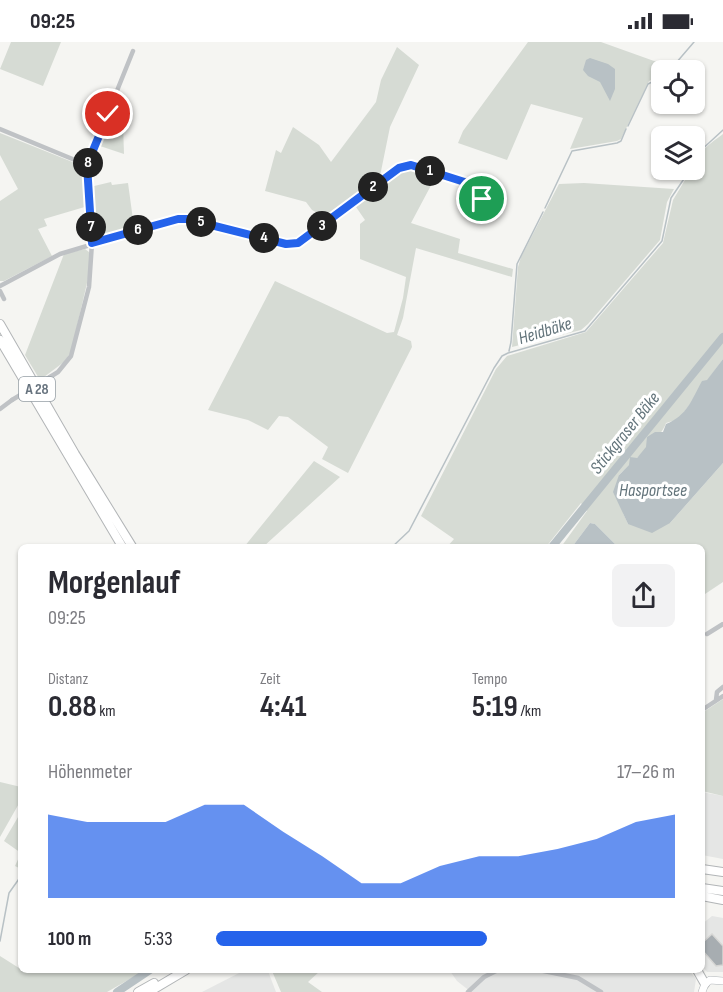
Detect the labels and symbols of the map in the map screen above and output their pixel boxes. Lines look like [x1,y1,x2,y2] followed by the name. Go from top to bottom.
[82,88,133,139] pin
[73,148,103,178] pin: 8
[415,156,445,186] pin: 1
[358,172,388,202] pin: 2
[456,173,507,224] pin
[186,207,216,237] pin: 5
[307,211,337,241] pin: 3
[76,212,106,242] pin: 7
[123,215,153,245] pin: 6
[249,223,279,253] pin: 4
[516,313,574,349] water label: Heidbäke
[19,377,55,401] road number: A 28
[586,388,664,478] water label: Stickgraser Bäke
[619,480,687,501] water label: Hasportsee

